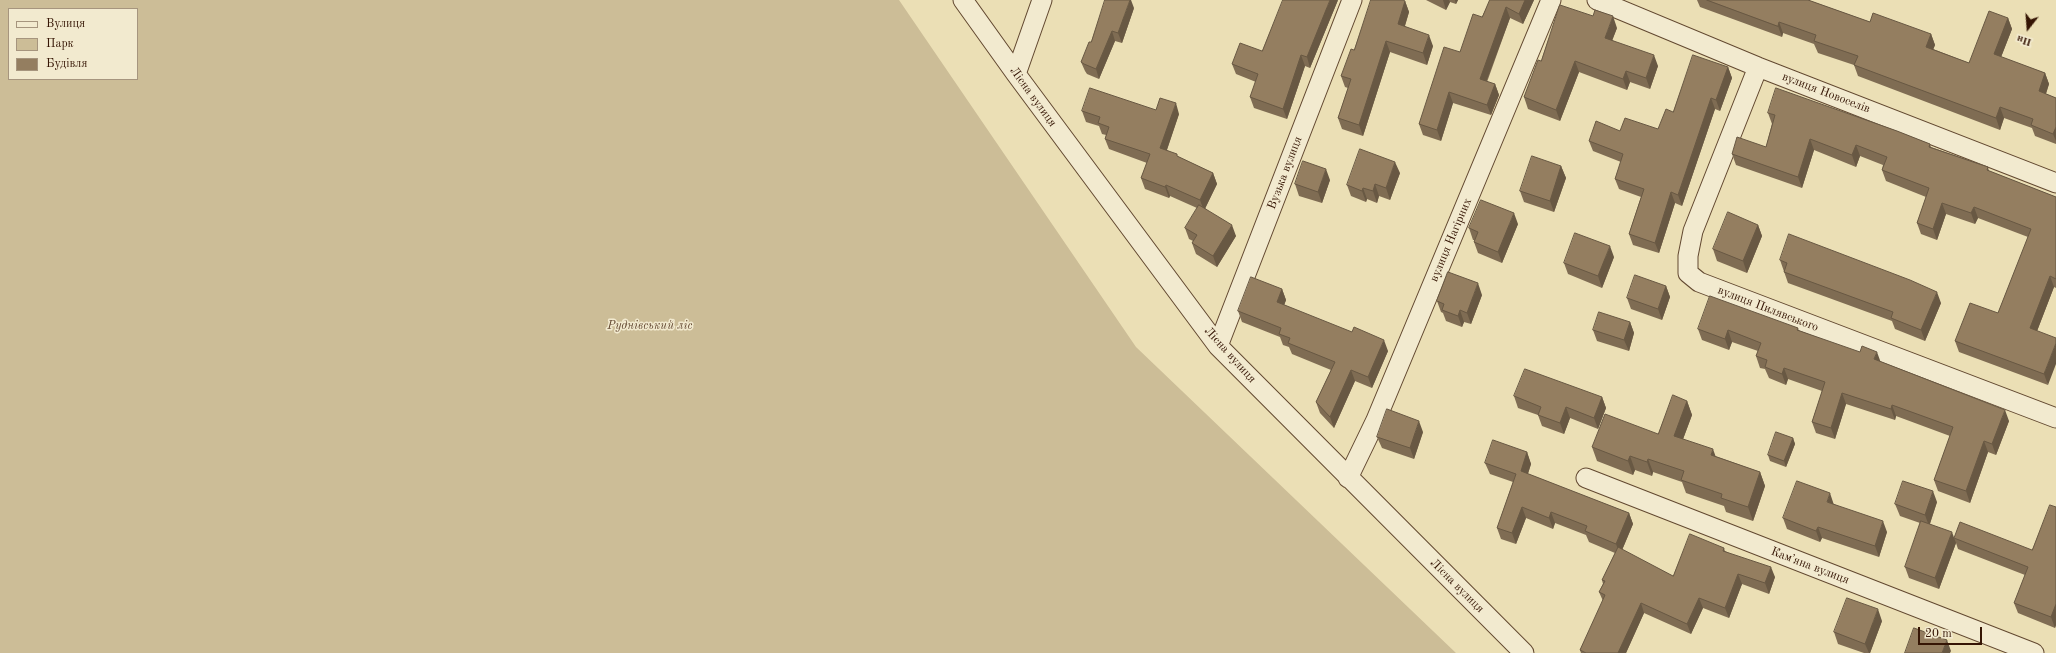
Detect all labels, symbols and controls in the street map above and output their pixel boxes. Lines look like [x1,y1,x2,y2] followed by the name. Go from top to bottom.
[8,8,138,80] legend
[2008,8,2048,48] north arrow
[46,18,85,30] text: Вулиця
[2015,32,2033,47] text: Пн
[46,38,74,50] text: Парк
[46,58,88,70] text: Будівля
[1006,64,1060,130] street label: Лісна вулиця
[1780,70,1872,116] street label: вулиця Новоселів
[1264,135,1306,211] street label: Вузька вулиця
[1427,196,1475,284] street label: вулиця Нагірних
[1716,283,1820,335] street label: вулиця Пилявського
[607,319,693,333] park label: Руднівський ліс
[1201,324,1259,386] street label: Лісна вулиця
[1769,544,1851,588] street label: Камʼяна вулиця
[1427,556,1487,616] street label: Лісна вулиця
[1920,619,1984,645] scale bar
[1925,628,1952,640] text: 20 m

